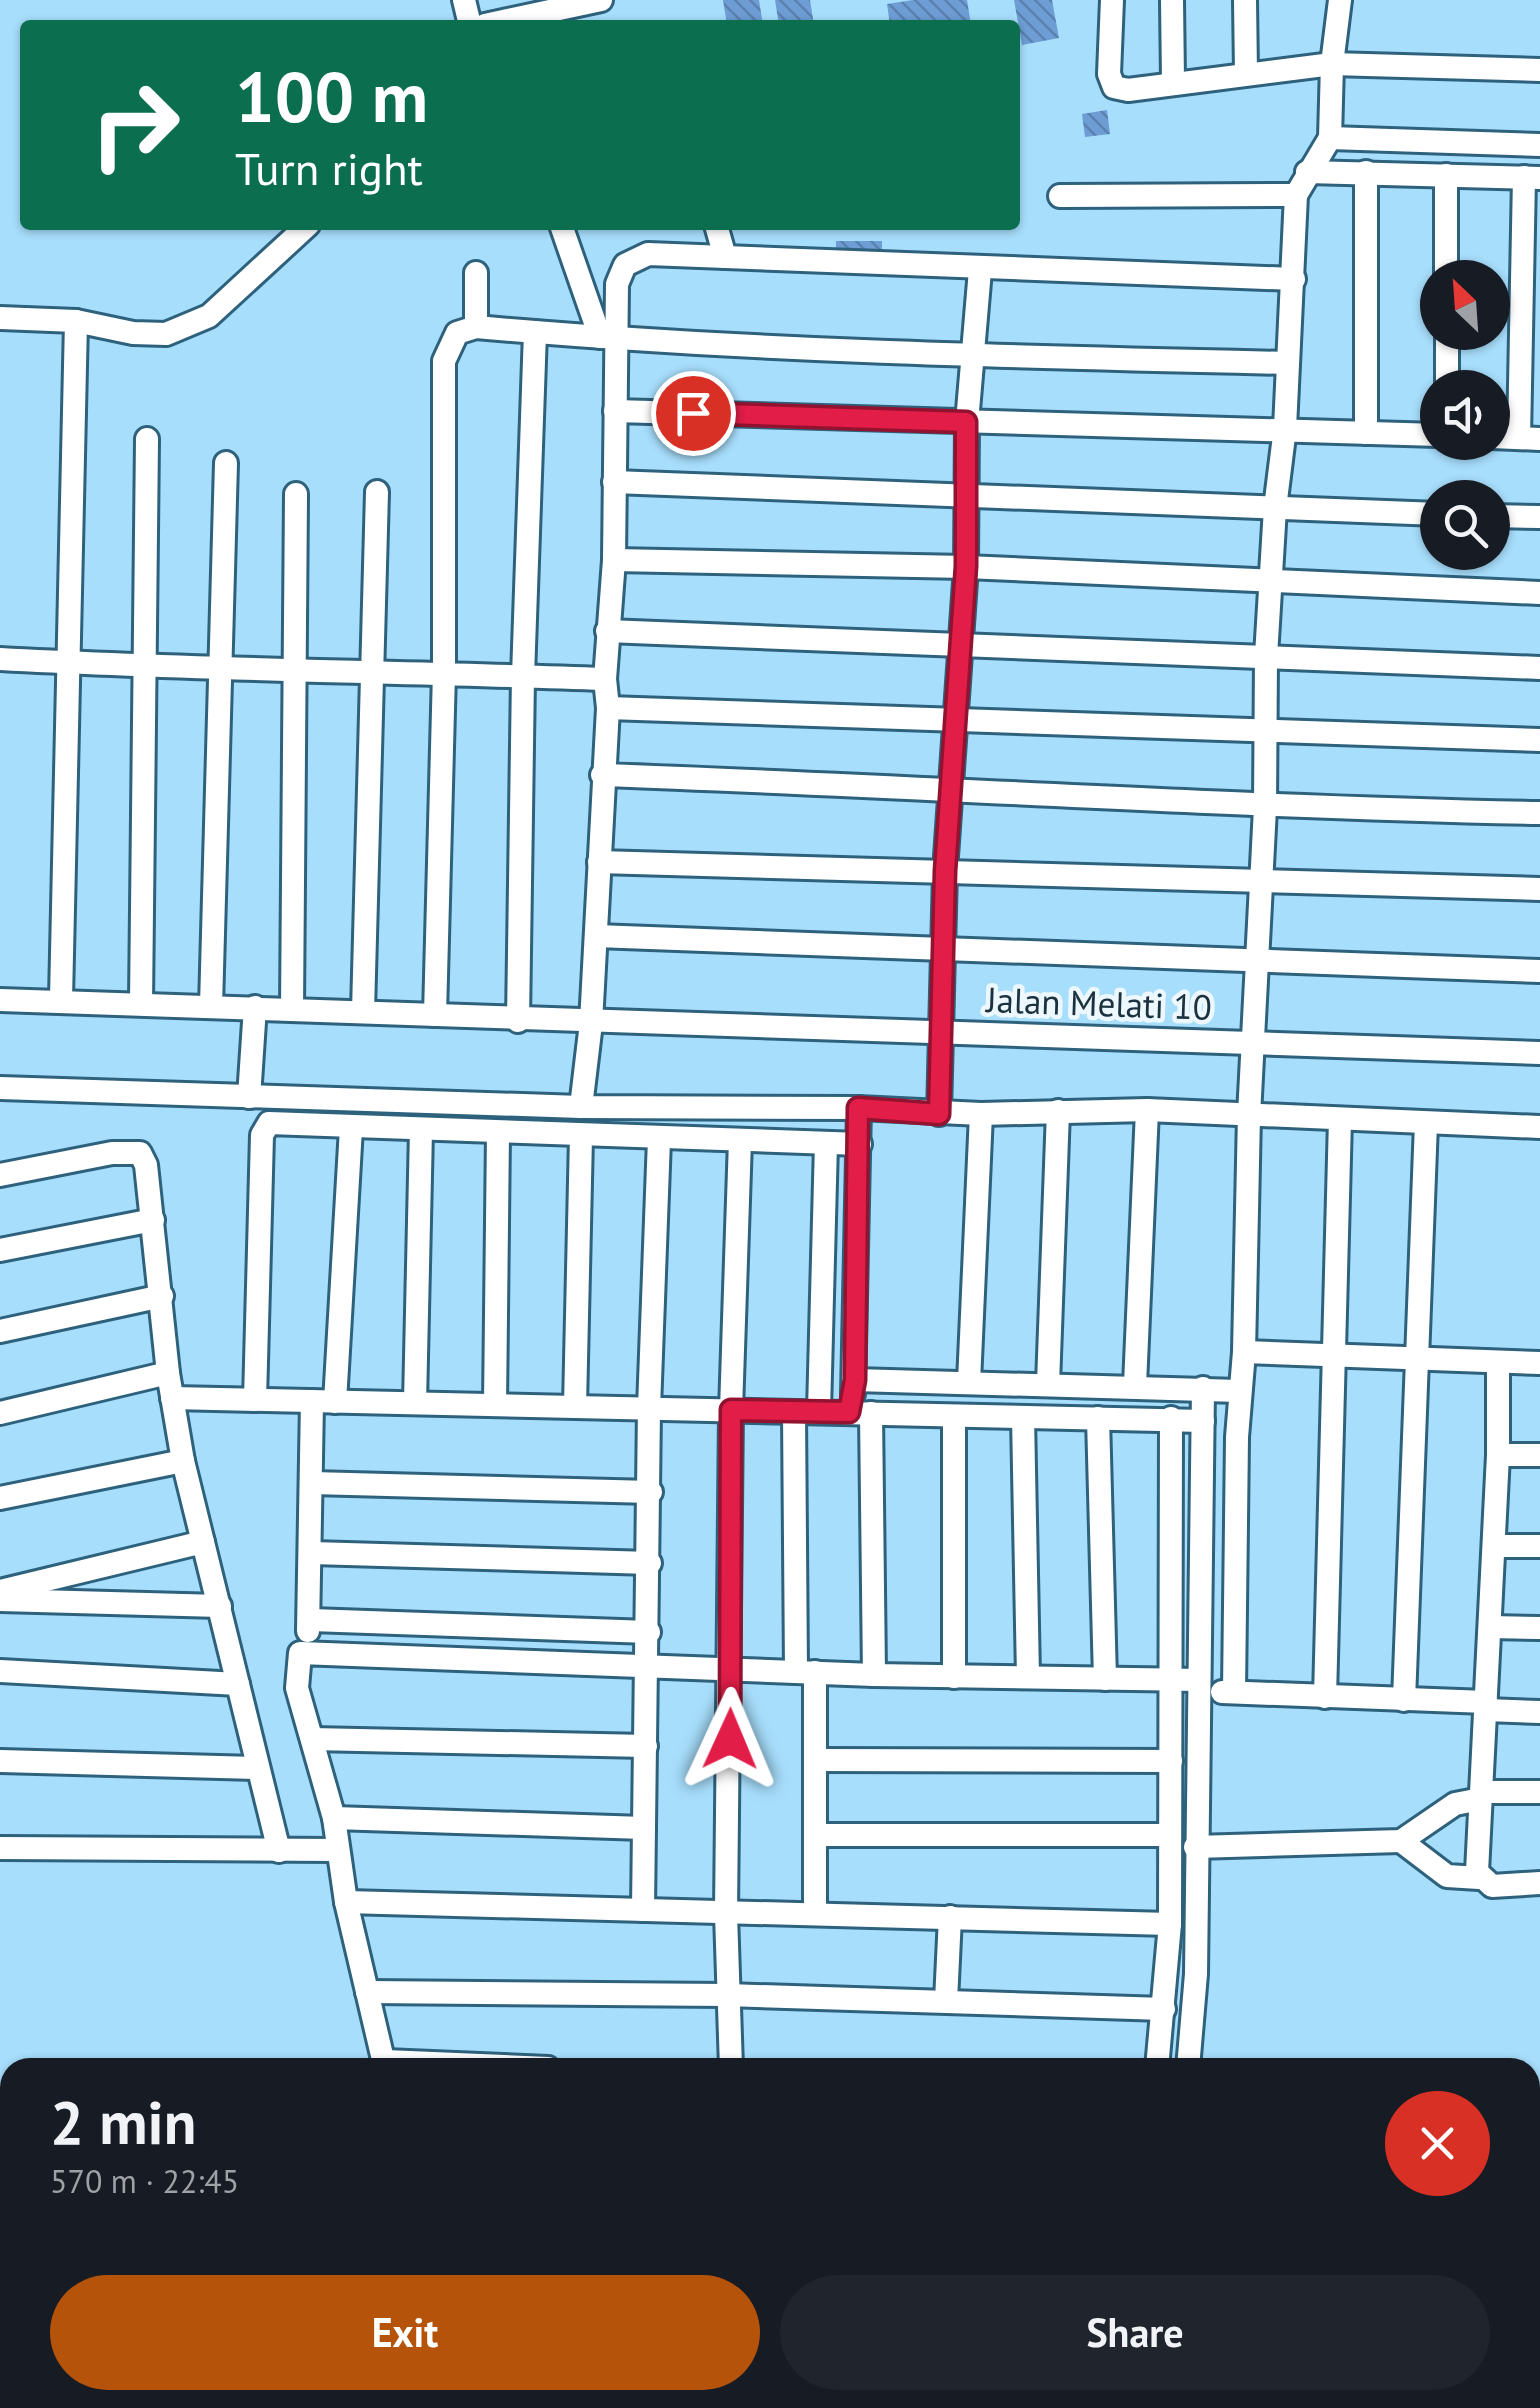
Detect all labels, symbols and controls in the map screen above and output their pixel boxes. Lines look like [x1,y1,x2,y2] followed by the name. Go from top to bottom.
[235,51,428,141] text: 100 m
[70,60,200,190] icon: right
[235,139,423,197] text: Turn right
[1420,260,1510,350] north arrow
[1420,260,1510,570] map controls
[1420,370,1510,460] button: sound
[651,371,736,456] pin
[666,386,721,441] icon: arrive
[1420,480,1510,570] button: search
[984,976,1212,1030] street label: Jalan Melati 10
[678,1687,782,1791] position arrow
[50,2083,196,2161] text: 2 min
[1385,2091,1490,2196] button: close
[50,2160,239,2202] text: 570 m · 22:45
[50,2275,760,2390] button: Exit
[780,2275,1490,2390] button: Share

